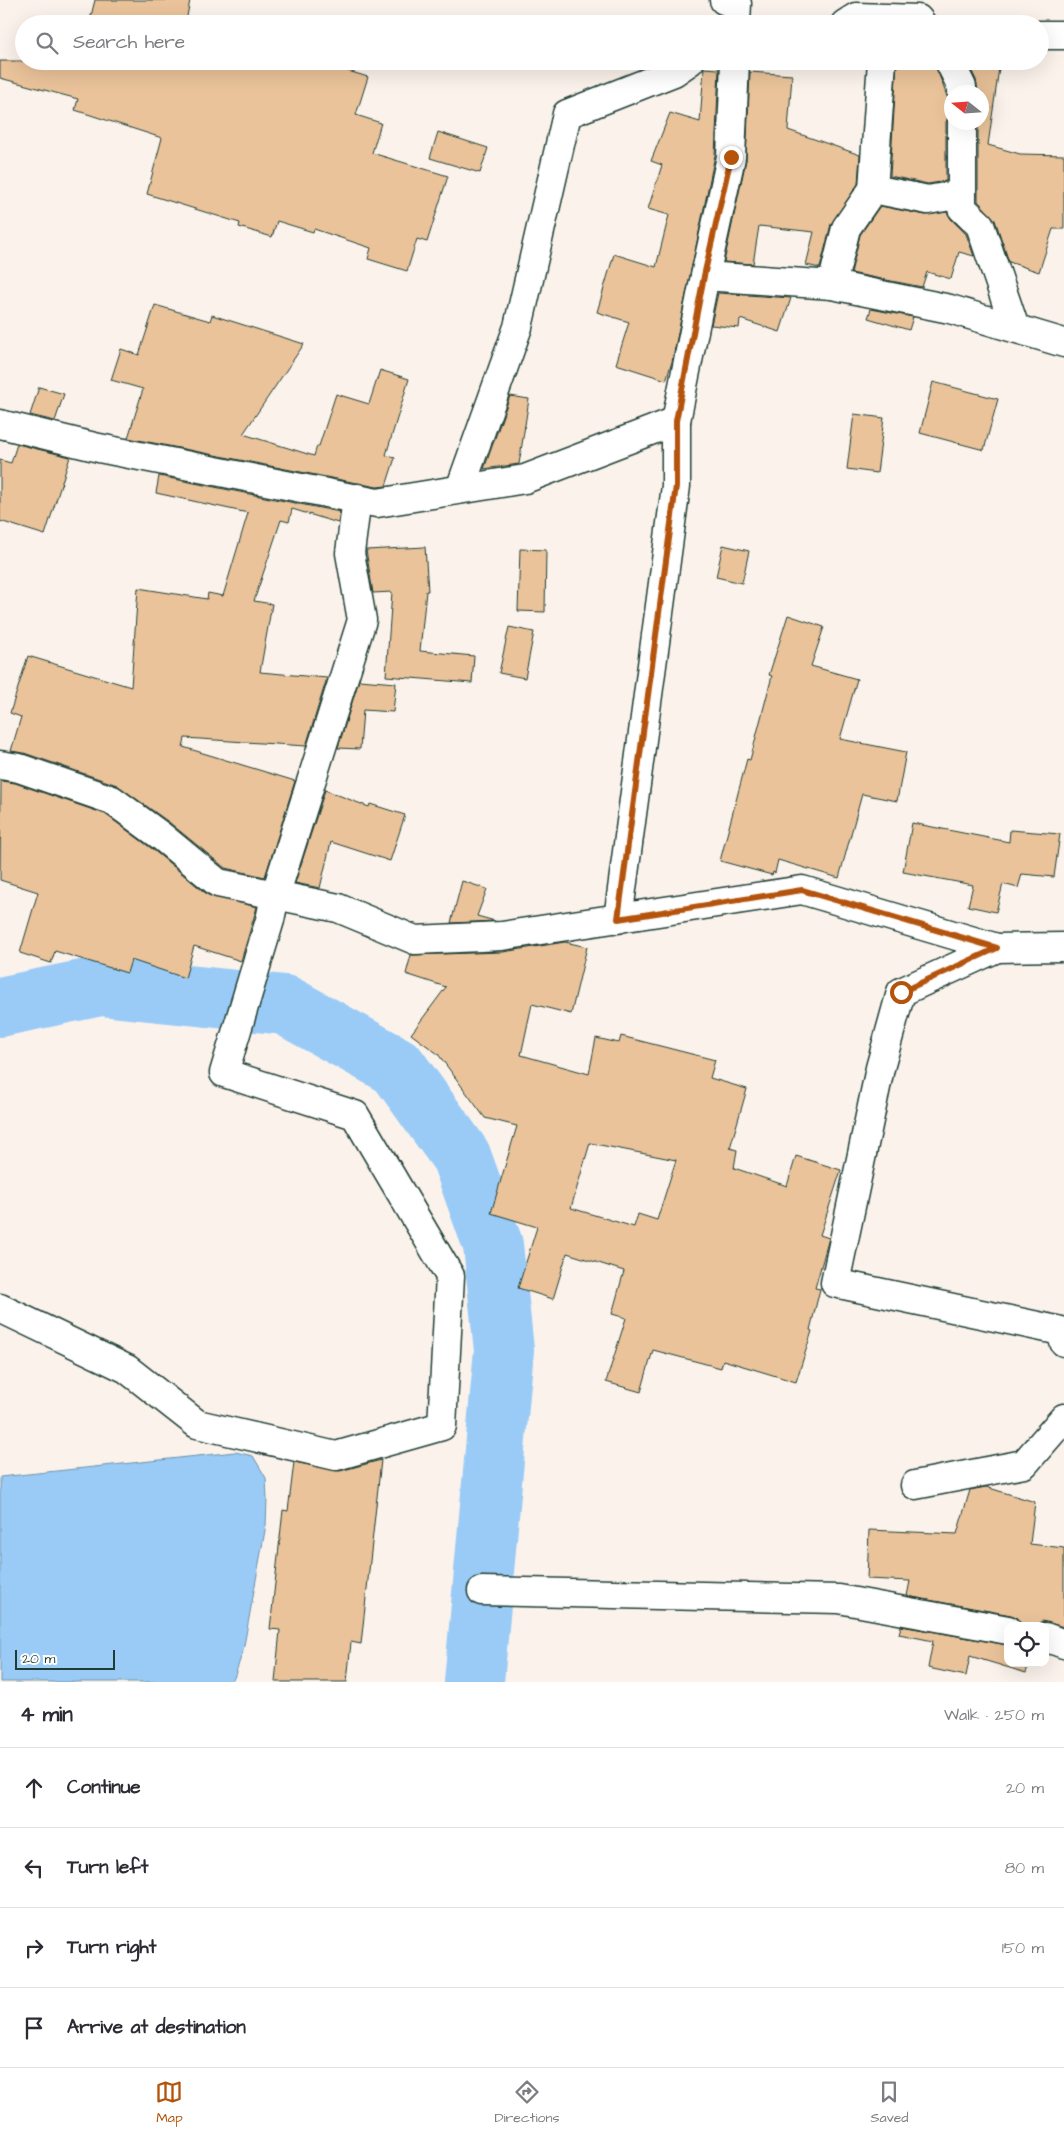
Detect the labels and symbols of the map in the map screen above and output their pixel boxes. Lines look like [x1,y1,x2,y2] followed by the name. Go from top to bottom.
[944,85,989,130] north arrow
[720,146,743,169] route end
[890,981,913,1004] route start
[15,1647,115,1670] scale bar

